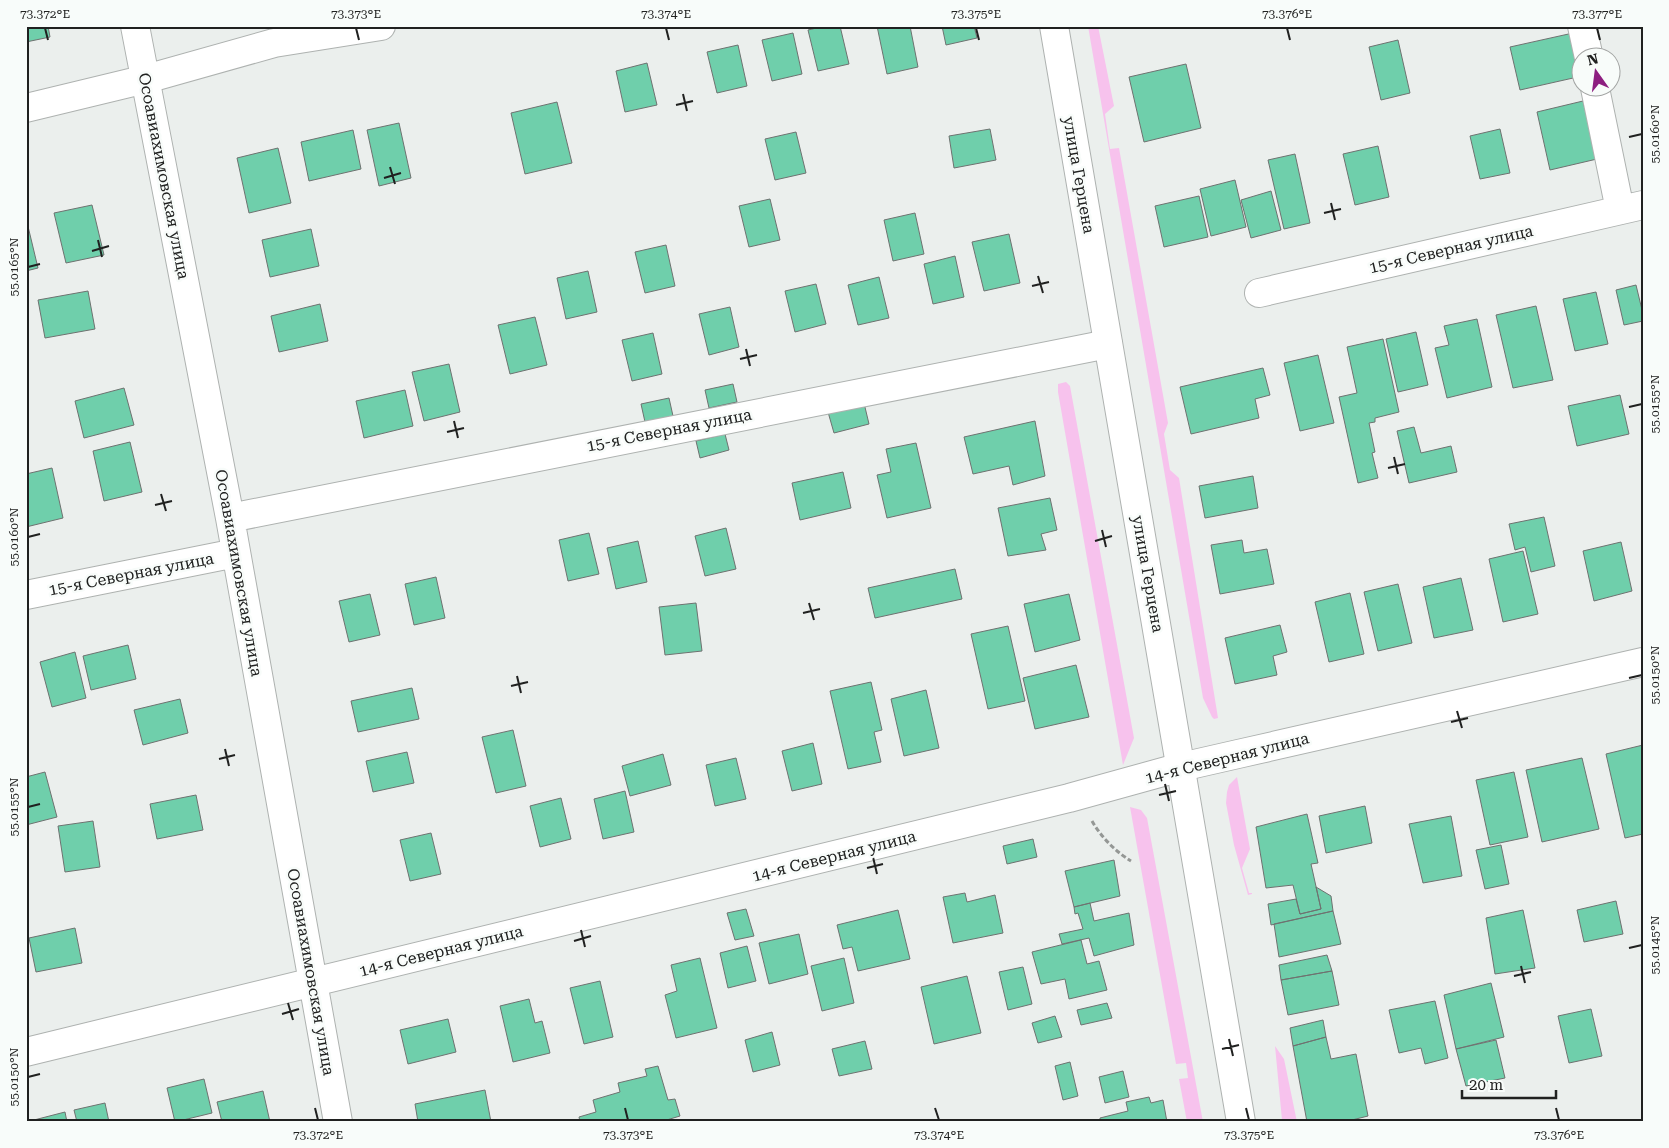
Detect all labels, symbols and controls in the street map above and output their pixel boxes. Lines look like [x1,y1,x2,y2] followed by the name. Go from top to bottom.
[20,7,70,21] text: 73.372°E
[331,7,381,21] text: 73.373°E
[641,7,691,21] text: 73.374°E
[951,7,1001,21] text: 73.375°E
[1262,7,1312,21] text: 73.376°E
[1572,7,1622,21] text: 73.377°E
[1572,48,1622,98] north arrow
[1586,50,1600,68] text: N
[135,71,193,281] street label: Осоавиахимовская улица
[1648,104,1662,163] text: 55.0160°N
[1059,115,1099,235] street label: улица Герцена
[1367,221,1535,277] street label: 15-я Северная улица
[7,237,21,296] text: 55.0165°N
[1648,374,1662,433] text: 55.0155°N
[585,405,754,455] street label: 15-я Северная улица
[211,468,267,678] street label: Осоавиахимовская улица
[7,507,21,566] text: 55.0160°N
[1128,514,1168,634] street label: улица Герцена
[47,549,216,599] street label: 15-я Северная улица
[1648,645,1662,704] text: 55.0150°N
[1143,728,1311,788] street label: 14-я Северная улица
[7,777,21,836] text: 55.0155°N
[750,826,918,886] street label: 14-я Северная улица
[283,867,339,1077] street label: Осоавиахимовская улица
[1648,915,1662,974] text: 55.0145°N
[357,921,525,981] street label: 14-я Северная улица
[7,1047,21,1106] text: 55.0150°N
[1462,1068,1555,1100] scale bar
[1469,1076,1504,1094] text: 20 m
[293,1128,343,1142] text: 73.372°E
[603,1128,653,1142] text: 73.373°E
[914,1128,964,1142] text: 73.374°E
[1224,1128,1274,1142] text: 73.375°E
[1534,1128,1584,1142] text: 73.376°E

